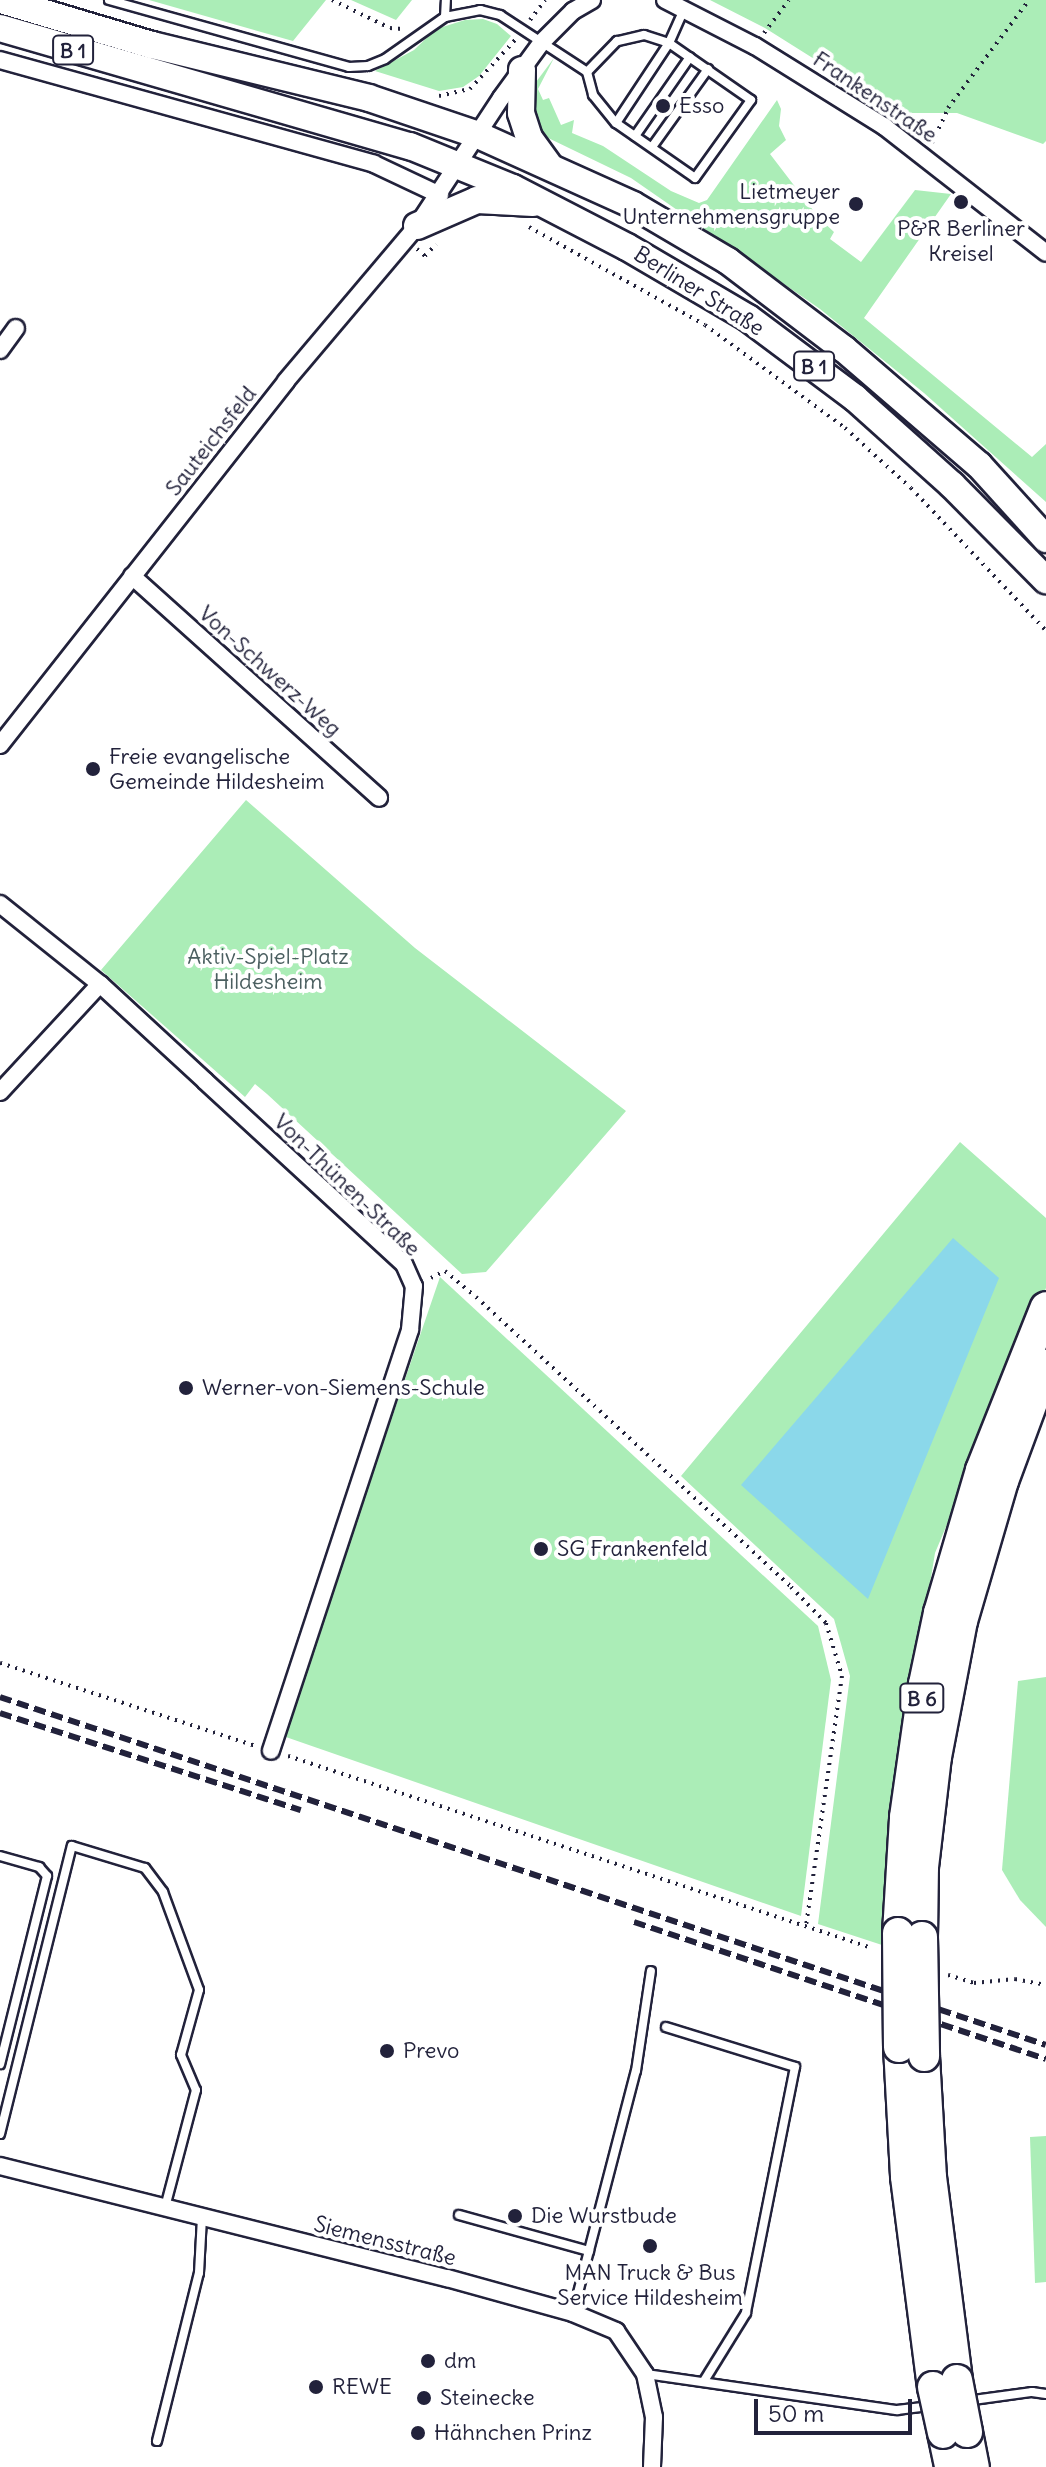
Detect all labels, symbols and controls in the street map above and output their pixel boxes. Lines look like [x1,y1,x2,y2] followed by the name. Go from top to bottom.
[51,34,95,66] road number: B 1
[808,46,942,148] street label: Frankenstraße
[679,93,724,119] place label: Esso
[654,97,672,115] marker: Esso
[622,178,840,230] place label: Lietmeyer Unternehmensgruppe
[952,193,970,211] marker: P&R Berliner Kreisel
[847,195,865,213] marker: Lietmeyer Unternehmensgruppe
[897,215,1025,266] place label: P&R Berliner Kreisel
[629,241,769,341] street label: Berliner Straße
[792,350,836,382] road number: B 1
[160,381,262,501] street label: Sauteichsfeld
[193,600,347,742] street label: Von-Schwerz-Weg
[109,743,325,794] place label: Freie evangelische Gemeinde Hildesheim
[84,760,102,778] marker: Freie evangelische Gemeinde Hildesheim
[187,943,349,994] park label: Aktiv-Spiel-Platz Hildesheim
[268,1108,426,1262] street label: Von-Thünen-Straße
[202,1375,485,1401] place label: Werner-von-Siemens-Schule
[177,1379,195,1397] marker: Werner-von-Siemens-Schule
[557,1536,708,1562] place label: SG Frankenfeld
[532,1540,550,1558] marker: SG Frankenfeld
[898,1682,946,1714] road number: B 6
[403,2038,459,2064] place label: Prevo
[378,2042,396,2060] marker: Prevo
[531,2203,677,2229] place label: Die Wurstbude
[506,2207,524,2225] marker: Die Wurstbude
[311,2211,459,2271] street label: Siemensstraße
[641,2237,659,2255] marker: MAN Truck & Bus Service Hildesheim
[557,2259,743,2310] place label: MAN Truck & Bus Service Hildesheim
[444,2348,476,2374] place label: dm
[419,2352,437,2370] marker: dm
[332,2374,392,2400] place label: REWE
[307,2378,325,2396] marker: REWE
[758,2383,916,2433] scale bar
[440,2385,535,2411] place label: Steinecke
[415,2389,433,2407] marker: Steinecke
[768,2398,824,2428] text: 50 m
[434,2420,592,2446] place label: Hähnchen Prinz
[409,2424,427,2442] marker: Hähnchen Prinz

